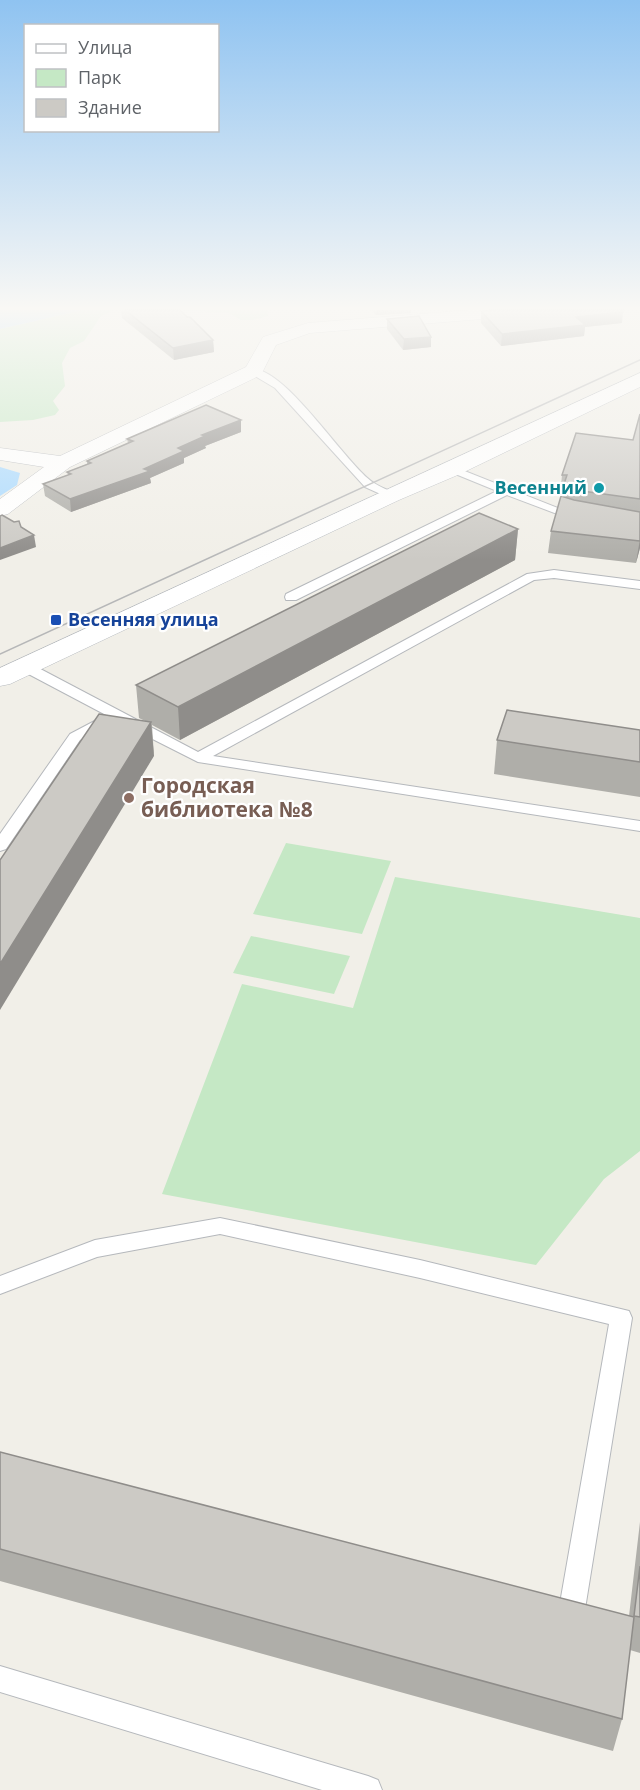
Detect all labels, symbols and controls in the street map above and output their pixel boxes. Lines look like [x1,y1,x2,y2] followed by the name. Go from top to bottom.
[24,24,219,132] legend
[78,35,132,59] text: Улица
[78,65,122,89] text: Парк
[78,95,142,119] text: Здание
[495,475,587,499] place label: Весенний
[592,481,606,495] marker: Весенний
[68,607,219,631] place label: Весенняя улица
[49,613,63,627] marker: Весенняя улица
[141,771,313,823] place label: Городская библиотека №8
[122,791,136,805] marker: Городская библиотека №8

